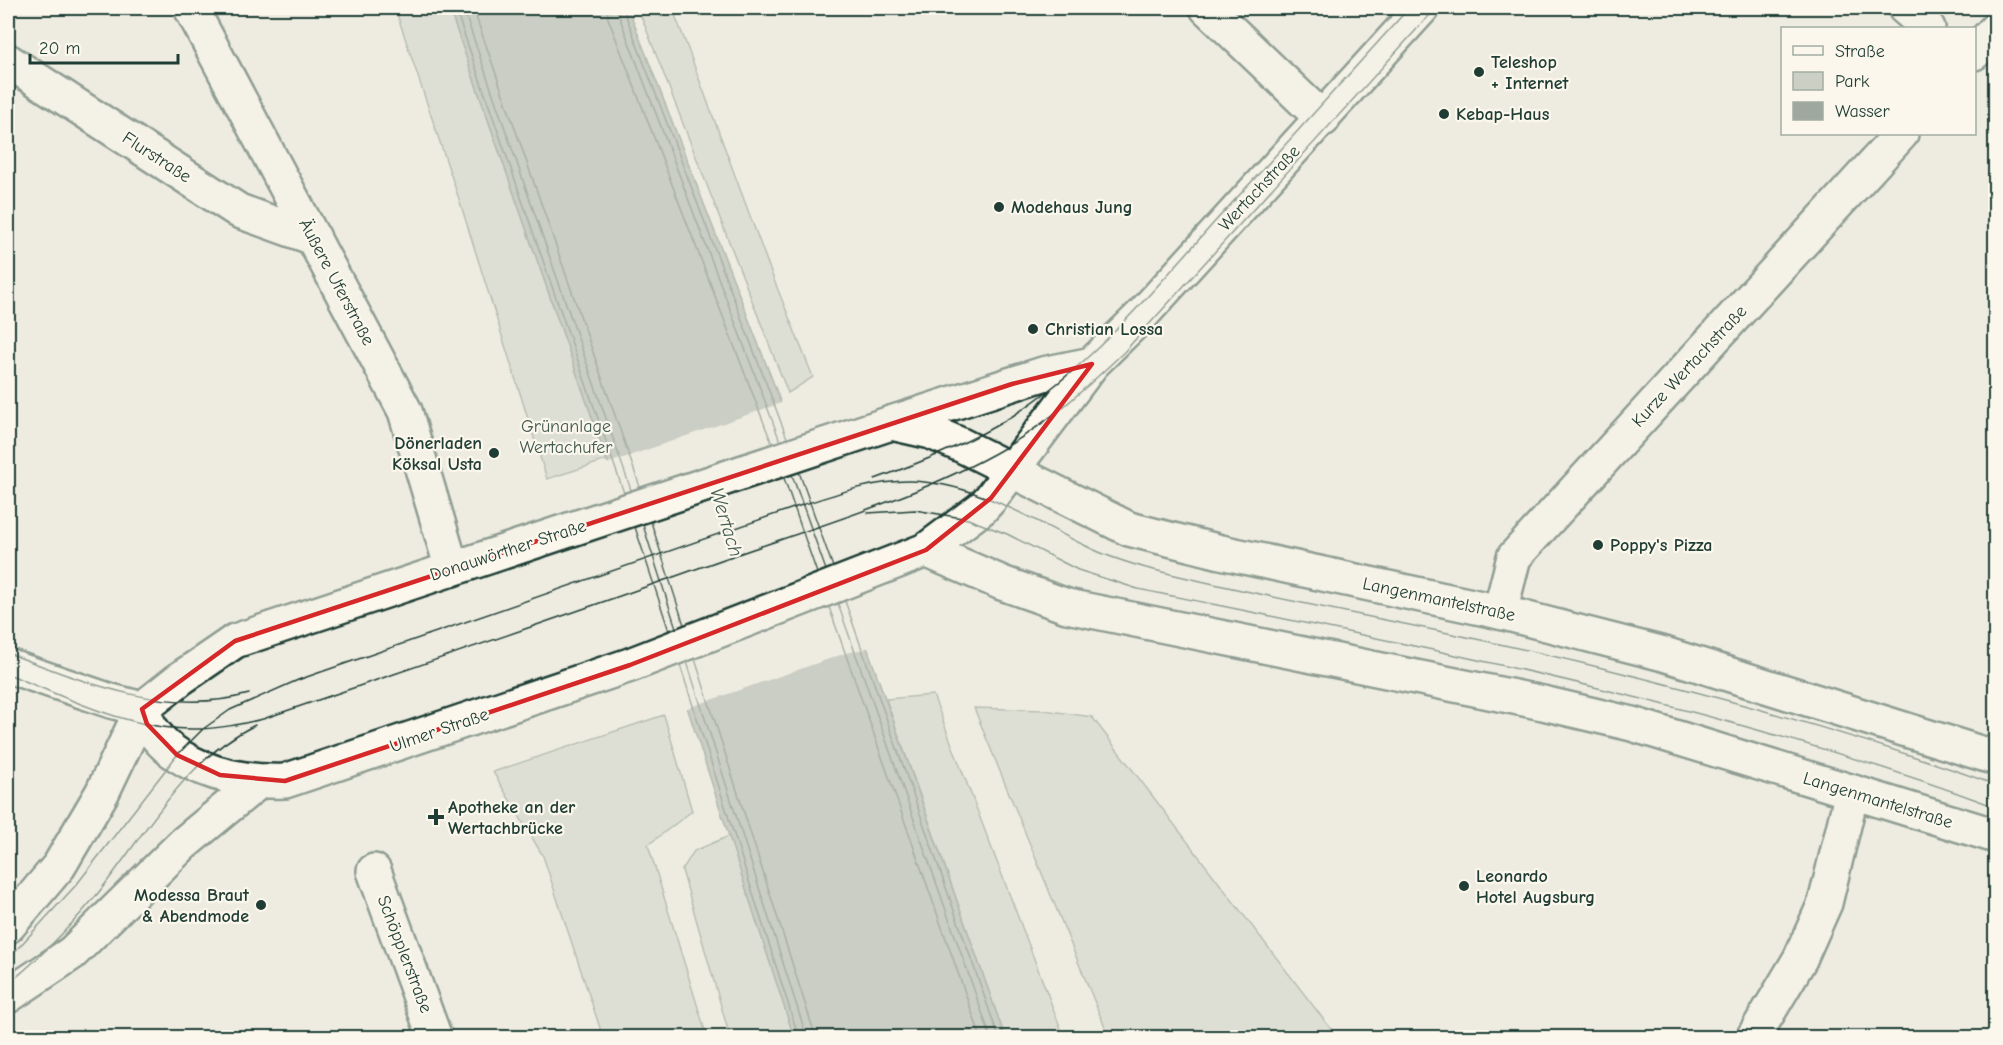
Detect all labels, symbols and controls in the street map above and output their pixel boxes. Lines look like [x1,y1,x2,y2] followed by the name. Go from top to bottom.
[30,27,178,65] scale bar
[1781,27,1976,135] legend
[39,38,80,59] text: 20 m
[1835,41,1885,62] text: Straße
[1491,52,1570,94] place label: Teleshop + Internet
[1472,65,1486,79] marker: Teleshop + Internet
[1835,71,1870,92] text: Park
[1835,101,1891,122] text: Wasser
[1456,104,1550,125] place label: Kebap-Haus
[1437,107,1451,121] marker: Kebap-Haus
[118,127,195,187] street label: Flurstraße
[1214,141,1305,236] street label: Wertachstraße
[1011,197,1133,218] place label: Modehaus Jung
[992,200,1006,214] marker: Modehaus Jung
[294,215,379,349] street label: Äußere Uferstraße
[1628,301,1751,432] street label: Kurze Wertachstraße
[1045,319,1163,340] place label: Christian Lossa
[1026,322,1040,336] marker: Christian Lossa
[520,416,613,458] park label: Grünanlage Wertachufer
[392,433,482,475] place label: Dönerladen Köksal Usta
[487,446,501,460] marker: Dönerladen Köksal Usta
[705,485,748,560] water label: Wertach
[427,515,589,586] street label: Donauwörther Straße
[1610,535,1712,556] place label: Poppy's Pizza
[1591,538,1605,552] marker: Poppy's Pizza
[1361,573,1517,626] street label: Langenmantelstraße
[387,704,491,757] street label: Ulmer Straße
[1800,768,1955,833] street label: Langenmantelstraße
[448,797,576,839] place label: Apotheke an der Wertachbrücke
[429,810,443,824] marker: Apotheke an der Wertachbrücke
[1476,866,1595,908] place label: Leonardo Hotel Augsburg
[1457,879,1471,893] marker: Leonardo Hotel Augsburg
[134,885,250,927] place label: Modessa Braut & Abendmode
[372,892,437,1016] street label: Schöpplerstraße
[254,898,268,912] marker: Modessa Braut & Abendmode

